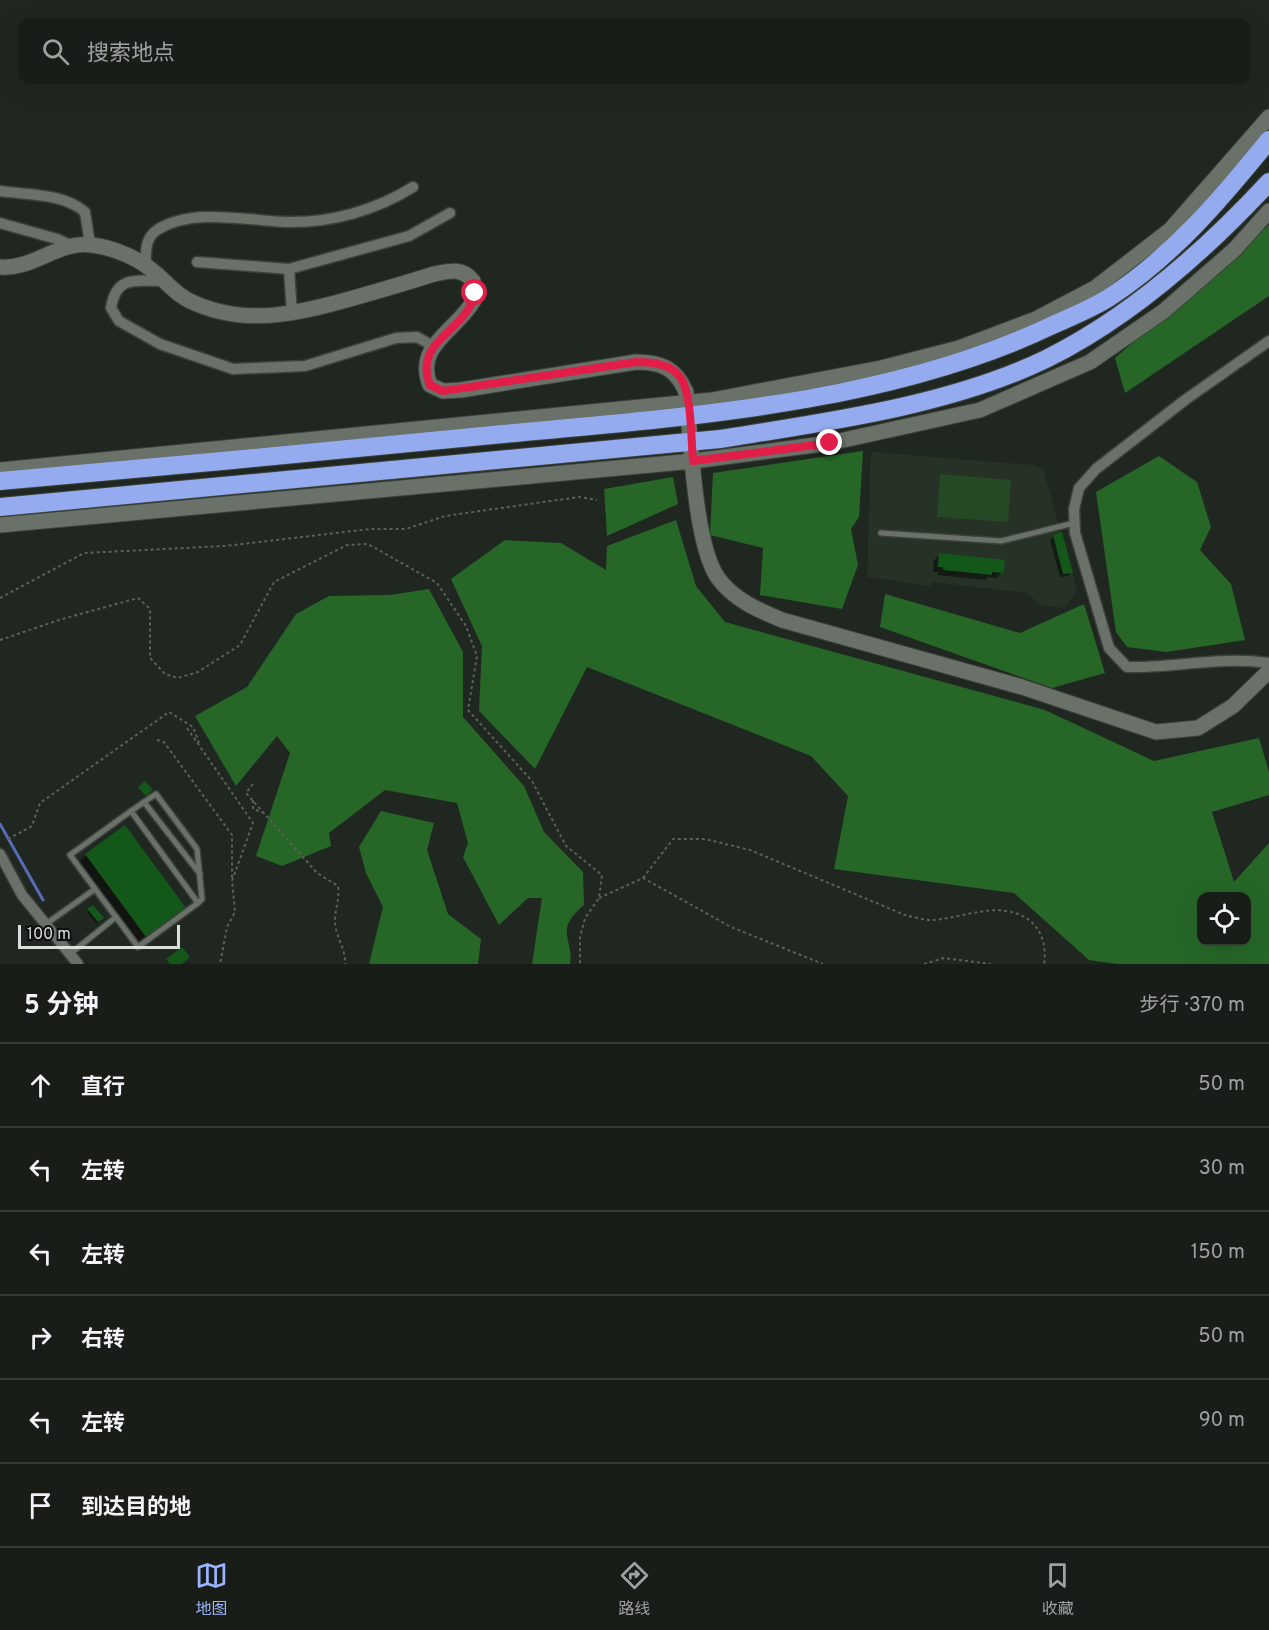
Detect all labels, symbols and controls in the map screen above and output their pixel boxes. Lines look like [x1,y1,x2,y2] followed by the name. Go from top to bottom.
[18,18,1251,84] search box
[39,35,72,68] icon: search
[87,41,175,68] text: 搜索地点
[461,279,487,305] route start
[816,429,842,455] route end
[1197,892,1251,946] map controls
[1197,892,1251,946] button: locate
[18,922,180,950] scale bar
[27,925,71,945] text: 100 m
[24,990,98,1023] text: 5 分钟
[1139,993,1245,1019] text: 步行 · 370 m
[24,1069,57,1102] icon: ahead
[1198,1072,1245,1098] text: 50 m
[81,1075,125,1102] text: 直行
[24,1153,57,1186] icon: left
[1199,1156,1245,1182] text: 30 m
[81,1159,125,1186] text: 左转
[24,1237,57,1270] icon: left
[1191,1240,1245,1266] text: 150 m
[81,1243,125,1270] text: 左转
[24,1321,57,1354] icon: right
[1198,1324,1245,1350] text: 50 m
[81,1327,125,1354] text: 右转
[24,1405,57,1438] icon: left
[1199,1408,1245,1434] text: 90 m
[81,1411,125,1438] text: 左转
[24,1489,57,1522] icon: arrive
[81,1495,191,1522] text: 到达目的地
[195,1559,228,1620] tab: 地图
[618,1559,651,1620] tab: 路线
[1041,1559,1074,1620] tab: 收藏

